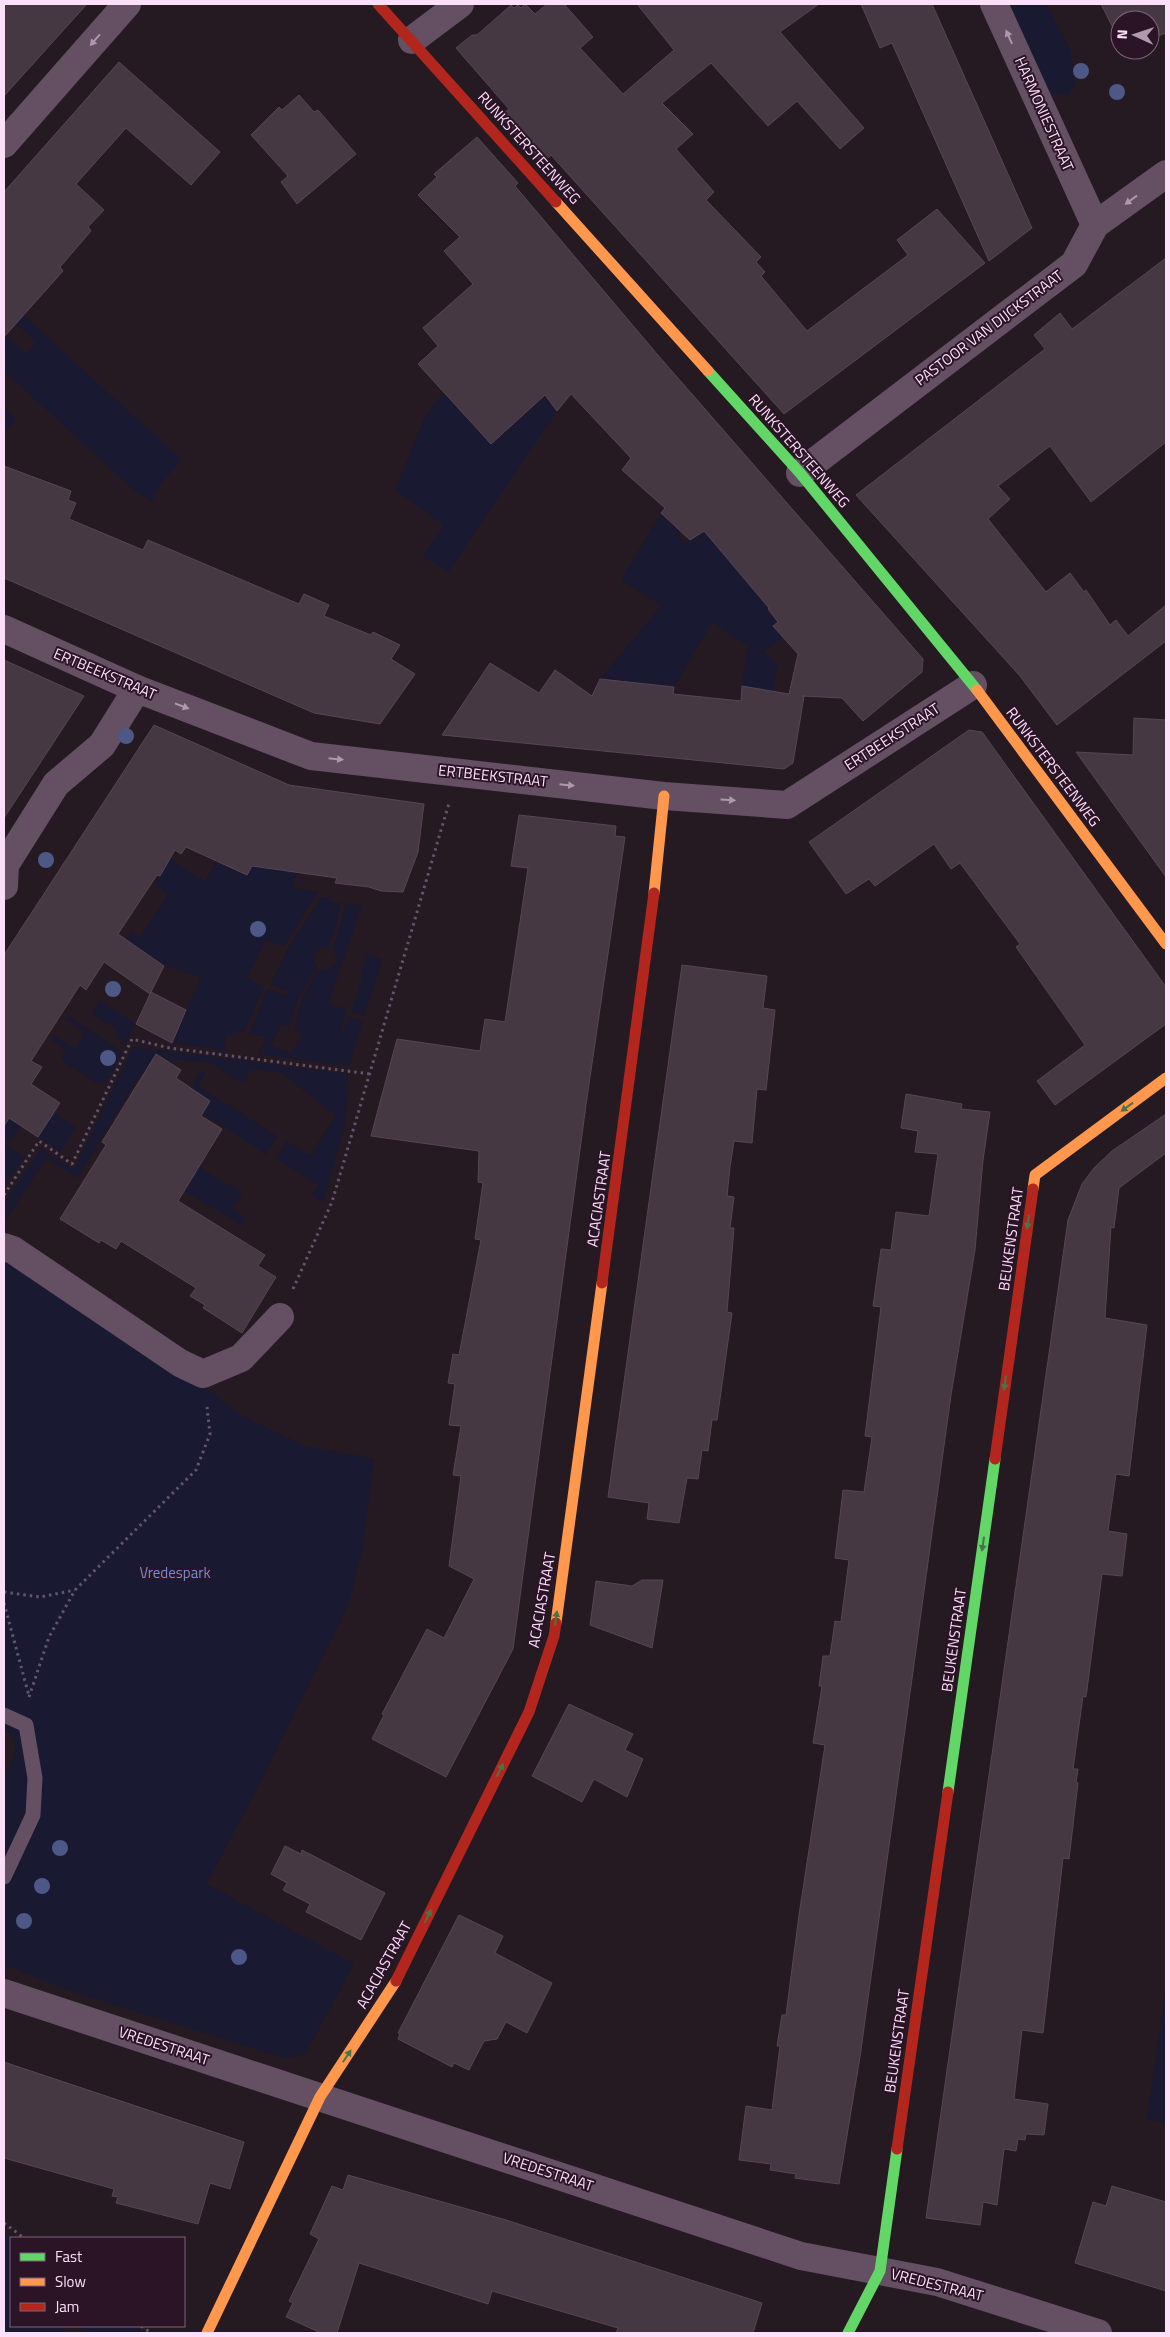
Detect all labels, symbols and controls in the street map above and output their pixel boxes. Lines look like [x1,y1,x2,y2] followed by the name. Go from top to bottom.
[1110,10,1160,60] north arrow
[1111,29,1132,40] text: N
[1005,30,1013,44] one-way arrow
[89,34,100,47] one-way arrow
[1009,53,1080,175] street label: HARMONIESTRAAT
[472,86,586,209] street label: RUNKSTERSTEENWEG
[1124,194,1137,204] one-way arrow
[910,264,1068,391] street label: PASTOOR VAN DIJCKSTRAAT
[743,389,855,513] street label: RUNKSTERSTEENWEG
[50,641,160,706] street label: ERTBEEKSTRAAT
[839,697,944,776] street label: ERTBEEKSTRAAT
[1001,702,1106,831] street label: RUNKSTERSTEENWEG
[175,703,190,711] one-way arrow
[328,755,344,763] one-way arrow
[437,758,549,793] street label: ERTBEEKSTRAAT
[559,781,575,789] one-way arrow
[721,797,737,805] one-way arrow
[1120,1102,1134,1112] one-way arrow
[580,1149,617,1248] street label: ACACIASTRAAT
[992,1186,1029,1292] street label: BEUKENSTRAAT
[1024,1215,1032,1231] one-way arrow
[1001,1376,1009,1392] one-way arrow
[978,1537,986,1553] one-way arrow
[522,1550,561,1649] street label: ACACIASTRAAT
[139,1561,211,1584] park label: Vredespark
[935,1587,972,1693] street label: BEUKENSTRAAT
[552,1610,560,1626] one-way arrow
[497,1763,505,1777] one-way arrow
[424,1909,432,1923] one-way arrow
[350,1917,417,2013] street label: ACACIASTRAAT
[878,1988,915,2094] street label: BEUKENSTRAAT
[116,2020,213,2071] street label: VREDESTRAAT
[342,2050,352,2063] one-way arrow
[500,2146,597,2197] street label: VREDESTRAAT
[10,2237,185,2327] legend
[55,2245,83,2268] text: Fast
[889,2262,986,2307] street label: VREDESTRAAT
[55,2270,86,2293] text: Slow
[55,2295,79,2318] text: Jam

